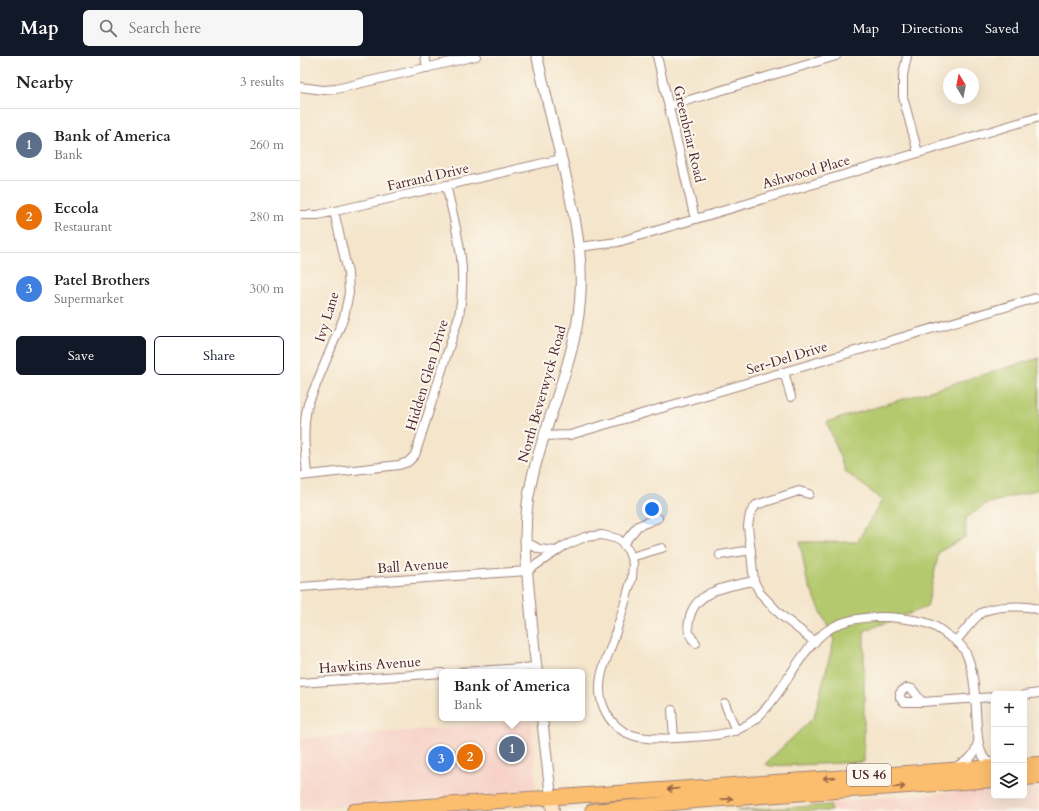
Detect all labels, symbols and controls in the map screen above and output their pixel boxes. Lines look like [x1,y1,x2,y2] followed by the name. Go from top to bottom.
[83,10,363,46] search box
[20,15,59,41] text: Map
[97,17,119,39] icon: search
[129,18,201,38] text: Search here
[853,19,879,38] text: Map
[901,19,963,38] text: Directions
[985,19,1019,38] text: Saved
[943,68,979,104] north arrow
[16,71,73,94] text: Nearby
[240,73,284,91] text: 3 results
[669,84,710,185] street label: Greenbriar Road
[54,126,171,146] text: Bank of America
[26,136,32,154] text: 1
[250,136,284,154] text: 260 m
[54,146,83,164] text: Bank
[760,150,852,194] street label: Ashwood Place
[385,158,471,196] street label: Farrand Drive
[54,198,99,218] text: Eccola
[26,208,32,226] text: 2
[250,208,284,226] text: 280 m
[54,218,112,236] text: Restaurant
[54,270,150,290] text: Patel Brothers
[26,280,32,298] text: 3
[250,280,284,298] text: 300 m
[310,289,344,345] street label: Ivy Lane
[54,290,124,308] text: Supermarket
[401,317,453,433] street label: Hidden Glen Drive
[513,323,571,465] street label: North Beverwyck Road
[16,336,146,375] button: Save
[154,336,284,375] button: Share
[744,337,830,379] street label: Ser-Del Drive
[642,499,662,519] your location
[376,554,450,578] street label: Ball Avenue
[318,652,422,678] street label: Hawkins Avenue
[439,669,585,721] popup
[454,676,570,696] text: Bank of America
[991,691,1027,799] map controls
[991,691,1027,727] button: +
[454,696,482,714] text: Bank
[991,727,1027,763] button: −
[499,734,525,764] pin: 1
[457,742,483,772] pin: 2
[428,744,454,774] pin: 3
[991,763,1027,799] button: layers
[847,764,891,786] road number: US 46
[823,774,836,781] one-way arrow
[892,784,905,791] one-way arrow
[667,785,680,792] one-way arrow
[720,795,733,802] one-way arrow

